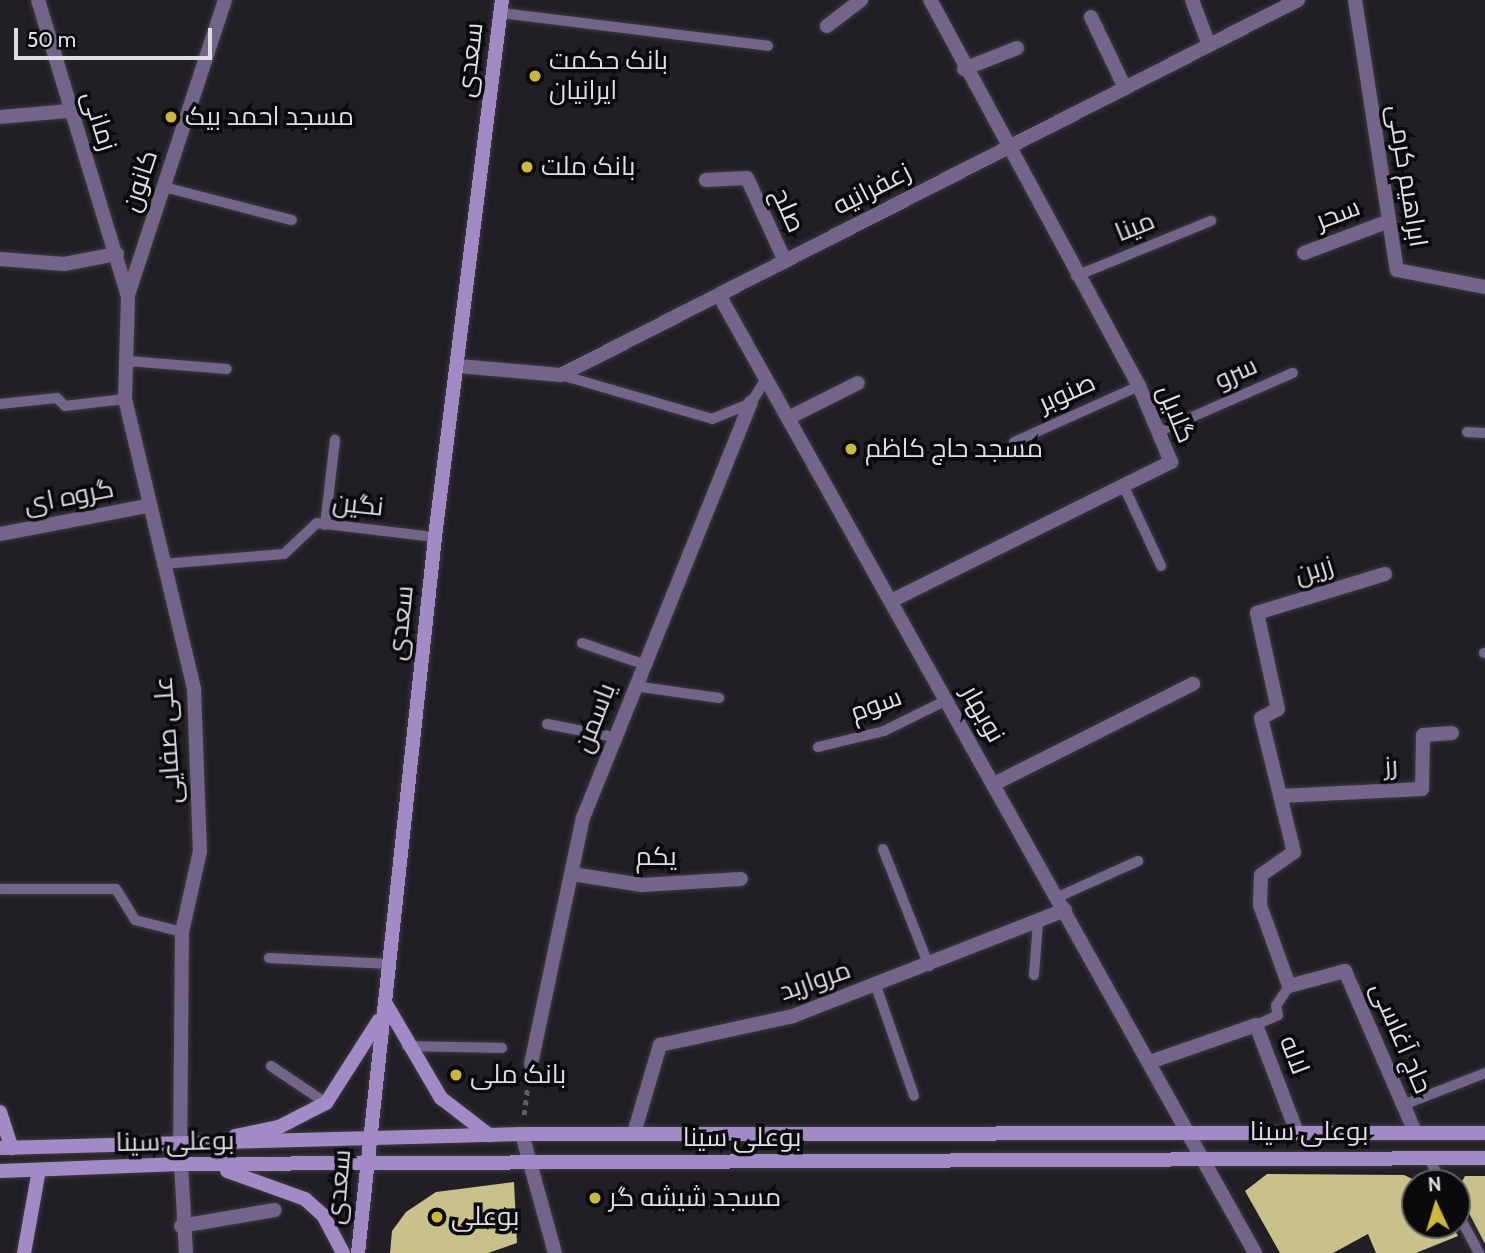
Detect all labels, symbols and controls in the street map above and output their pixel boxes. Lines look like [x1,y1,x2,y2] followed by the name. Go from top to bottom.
[18,14,215,58] scale bar
[450,21,490,99] street label: سعدی
[27,27,76,52] text: 50 m
[549,45,668,106] place label: بانک حکمت ایرانیان
[527,68,543,84] marker: بانک حکمت ایرانیان
[75,87,123,155] street label: زمانی
[185,101,354,133] place label: مسجد احمد بیک
[1380,103,1434,249] street label: ابراهیم کرمی
[163,109,179,125] marker: مسجد احمد بیک
[115,146,165,216] street label: کانون
[541,151,636,183] place label: بانک ملت
[828,156,916,222] street label: زعفرانیه
[519,159,535,175] marker: بانک ملت
[764,183,812,237] street label: صلح
[1311,191,1365,237] street label: سحر
[1111,205,1159,249] street label: مینا
[1210,350,1262,396] street label: سرو
[1034,367,1100,419] street label: صنوبر
[1150,380,1202,448] street label: گلایل
[865,433,1043,465] place label: مسجد حاج کاظم
[843,441,859,457] marker: مسجد حاج کاظم
[21,473,117,521] street label: گروه ای
[331,487,385,523] street label: نگین
[1291,549,1337,591] street label: زرین
[382,584,420,662] street label: سعدی
[148,675,188,805] street label: علی صفایی
[568,679,622,757] street label: یاسمن
[955,680,1011,748] street label: نوبهار
[846,681,906,729] street label: سوم
[1383,750,1399,782] street label: رز
[635,841,677,873] street label: یکم
[775,954,855,1008] street label: مروارید
[1364,978,1438,1098] street label: حاج آغاسی
[1272,1031,1316,1079] street label: لاله
[470,1059,566,1091] place label: بانک ملی
[448,1067,464,1083] marker: بانک ملی
[1250,1116,1368,1148] street label: بوعلی سینا
[683,1122,801,1154] street label: بوعلی سینا
[115,1125,235,1159] street label: بوعلی سینا
[320,1148,358,1226] street label: سعدی
[1401,1169,1471,1239] north arrow
[1427,1173,1442,1196] text: N
[609,1182,781,1214] place label: مسجد شیشه گر
[587,1190,603,1206] marker: مسجد شیشه گر
[451,1201,519,1233] place label: بوعلی
[429,1209,445,1225] marker: بوعلی

